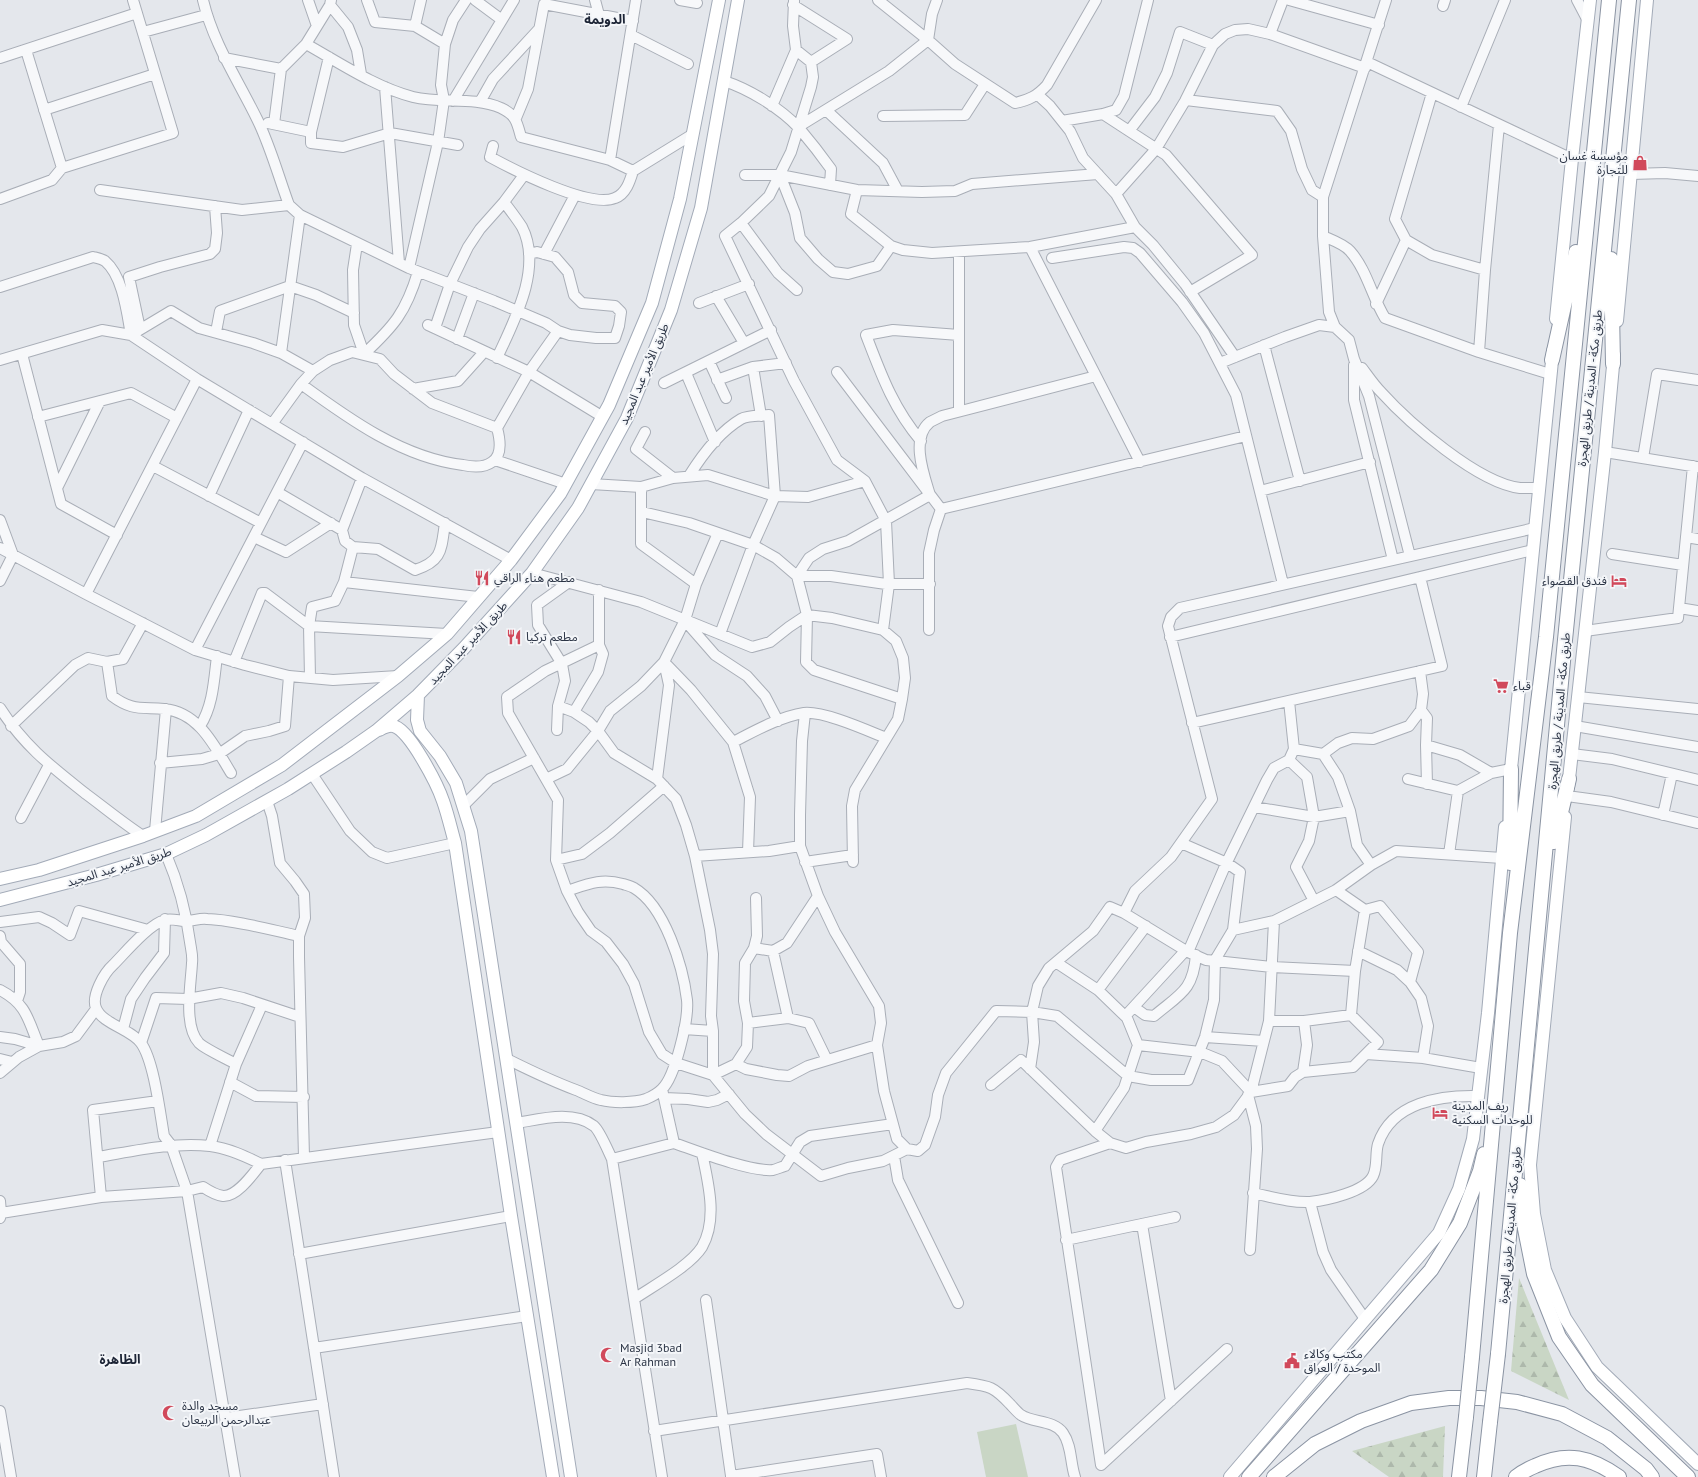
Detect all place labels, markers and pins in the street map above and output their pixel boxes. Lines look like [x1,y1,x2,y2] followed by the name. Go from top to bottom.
[1559,148,1628,177] place label: مؤسسة غسان للتجارة
[1631,154,1649,172] shop icon: مؤسسة غسان للتجارة
[473,569,491,587] restaurant icon: مطعم هناء الراقي
[494,570,575,588] place label: مطعم هناء الراقي
[1610,572,1628,590] hotel icon: فندق القصواء
[1542,573,1607,588] place label: فندق القصواء
[505,628,523,646] restaurant icon: مطعم تركيا
[526,629,578,646] place label: مطعم تركيا
[1492,677,1510,695] supermarket icon: قباء
[1513,678,1531,693] place label: قباء
[1452,1098,1533,1127] place label: ريف المدينة للوحدات السكنية
[1431,1104,1449,1122] hotel icon: ريف المدينة للوحدات السكنية
[620,1340,682,1369] place label: Masjid 3bad Ar Rahman
[599,1346,617,1364] mosque icon: Masjid 3bad Ar Rahman
[1304,1346,1381,1375] place label: مكتب وكالاء الموحدة / العراق
[1283,1352,1301,1370] public building icon: مكتب وكالاء الموحدة / العراق
[182,1398,271,1427] place label: مسجد والدة عبدالرحمن الربيعان
[161,1404,179,1422] mosque icon: مسجد والدة عبدالرحمن الربيعان

